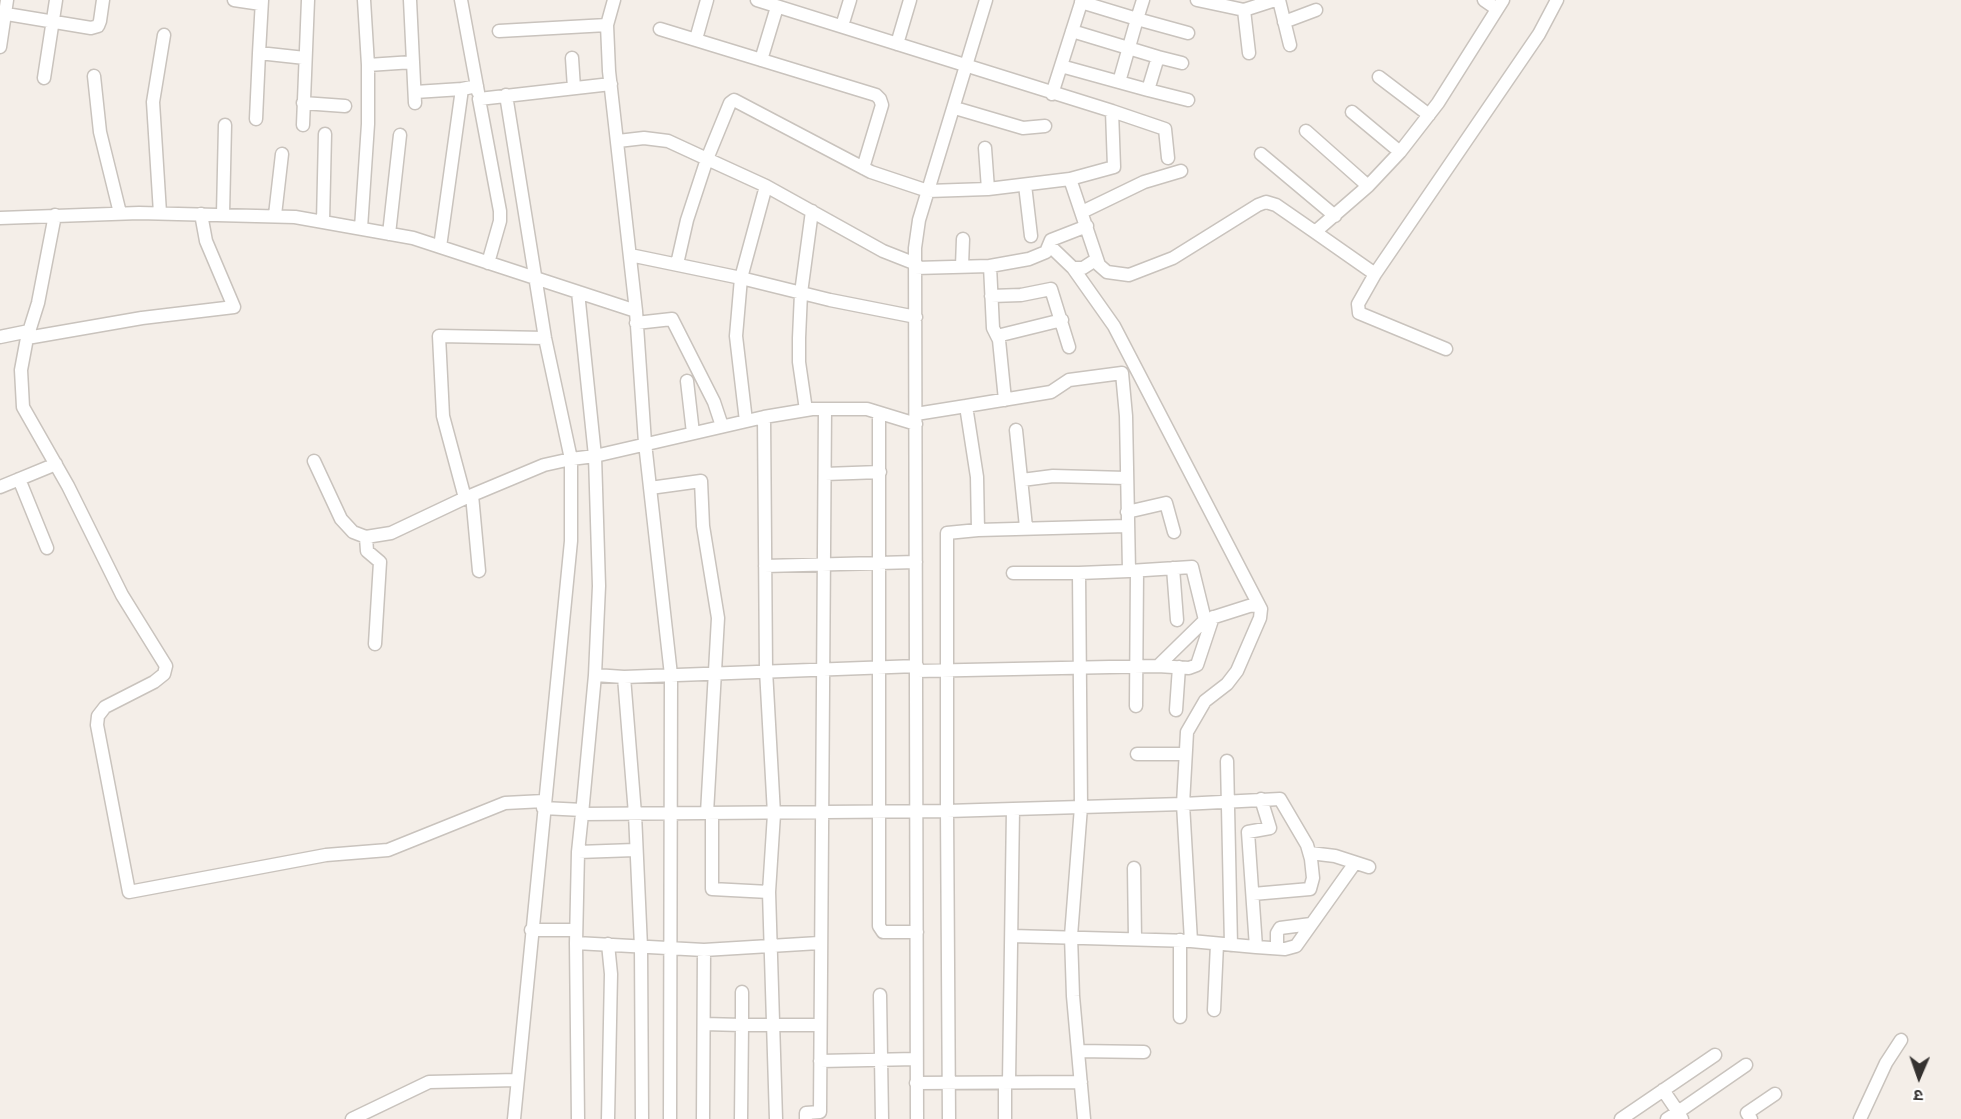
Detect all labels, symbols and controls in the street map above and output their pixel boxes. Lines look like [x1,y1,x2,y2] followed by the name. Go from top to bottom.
[1889,1047,1949,1107] north arrow
[1913,1086,1923,1105] text: उ

